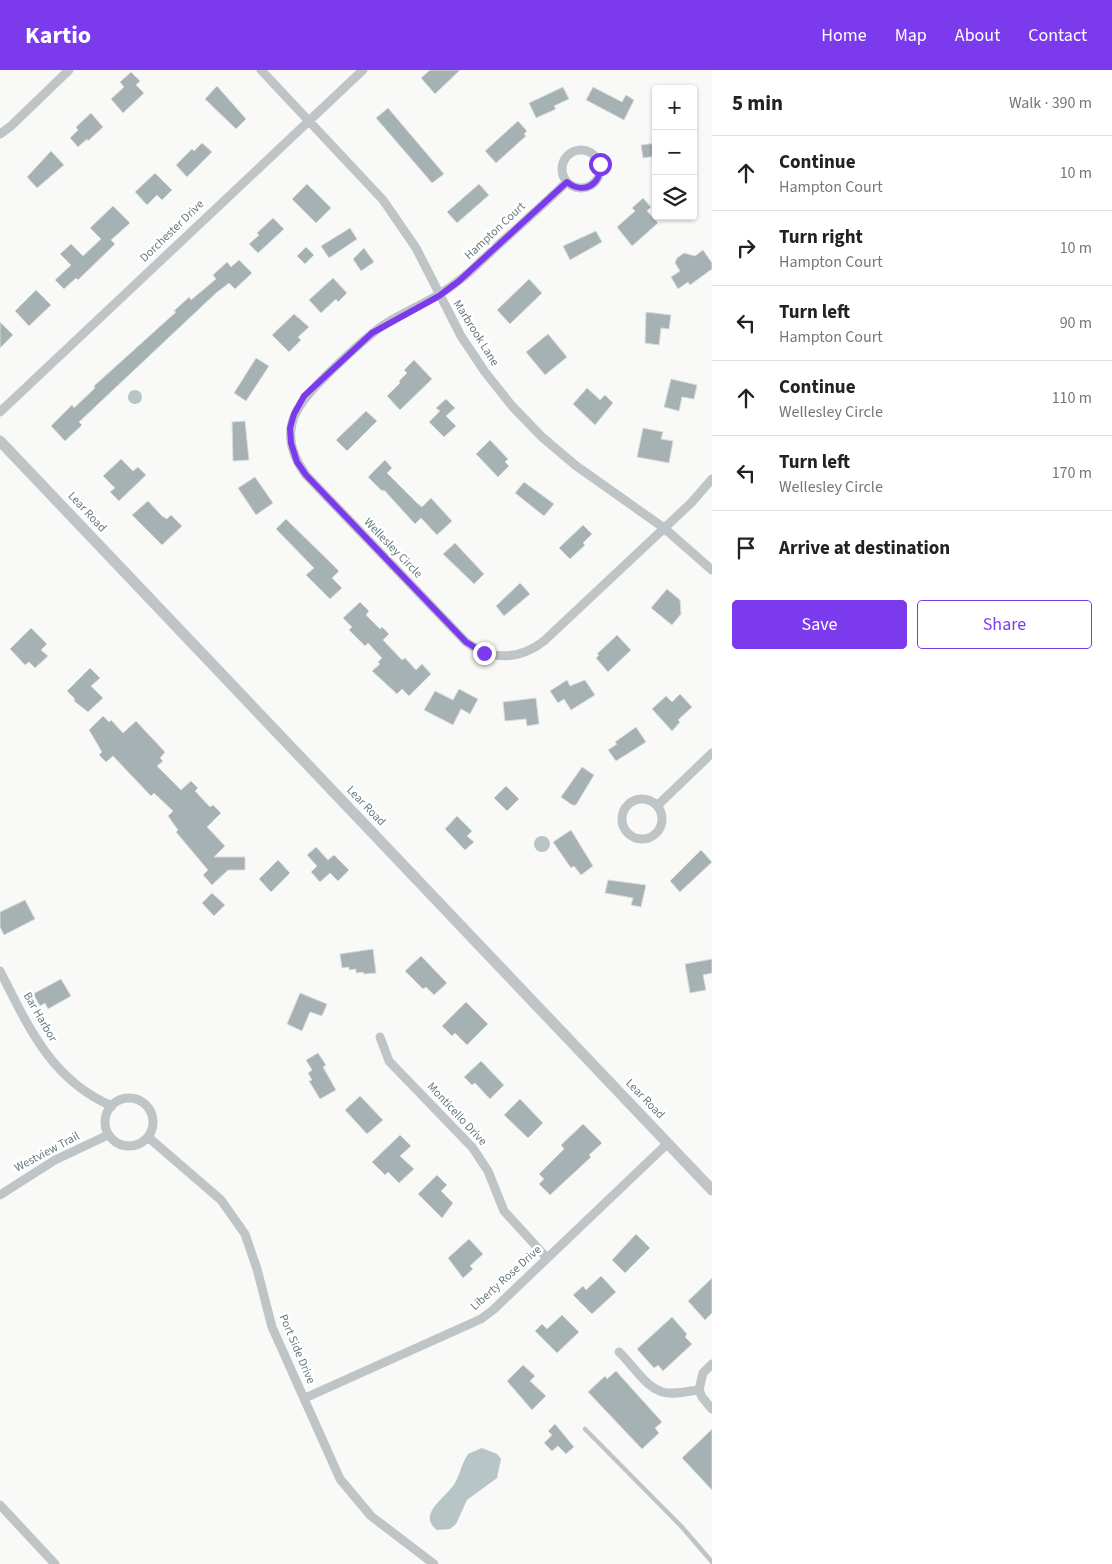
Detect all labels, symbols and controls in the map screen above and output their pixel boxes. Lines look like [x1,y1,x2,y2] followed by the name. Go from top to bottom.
[25,18,91,53] text: Kartio
[821,23,867,48] text: Home
[895,23,927,48] text: Map
[955,23,1000,48] text: About
[1028,23,1087,48] text: Contact
[652,85,697,220] map controls
[652,85,697,130] button: +
[732,88,783,118] text: 5 min
[1009,92,1092,114] text: Walk · 390 m
[652,130,697,175] button: −
[779,149,856,176] text: Continue
[589,153,612,176] route start
[732,159,760,187] icon: ahead
[1060,162,1092,184] text: 10 m
[652,175,697,220] button: layers
[779,176,883,198] text: Hampton Court
[136,196,208,266] street label: Dorchester Drive
[461,198,529,264] street label: Hampton Court
[779,224,863,251] text: Turn right
[732,234,760,262] icon: right
[1060,237,1092,259] text: 10 m
[779,251,883,273] text: Hampton Court
[449,297,503,369] street label: Marbrook Lane
[779,299,850,326] text: Turn left
[732,309,760,337] icon: left
[1060,312,1092,334] text: 90 m
[779,326,883,348] text: Hampton Court
[779,374,856,401] text: Continue
[732,384,760,412] icon: ahead
[1052,387,1092,409] text: 110 m
[779,401,883,423] text: Wellesley Circle
[779,449,850,476] text: Turn left
[732,459,760,487] icon: left
[1052,462,1092,484] text: 170 m
[779,476,883,498] text: Wellesley Circle
[64,488,110,536] street label: Lear Road
[360,514,426,582] street label: Wellesley Circle
[732,534,760,562] icon: arrive
[779,535,950,562] text: Arrive at destination
[732,600,907,649] button: Save
[917,600,1092,649] button: Share
[473,642,496,665] route end
[343,782,389,830] street label: Lear Road
[19,989,62,1046] street label: Bar Harbor
[622,1075,668,1123] street label: Lear Road
[423,1079,491,1149] street label: Monticello Drive
[11,1128,83,1176] street label: Westview Trail
[467,1241,545,1314] street label: Liberty Rose Drive
[275,1312,319,1386] street label: Port Side Drive

